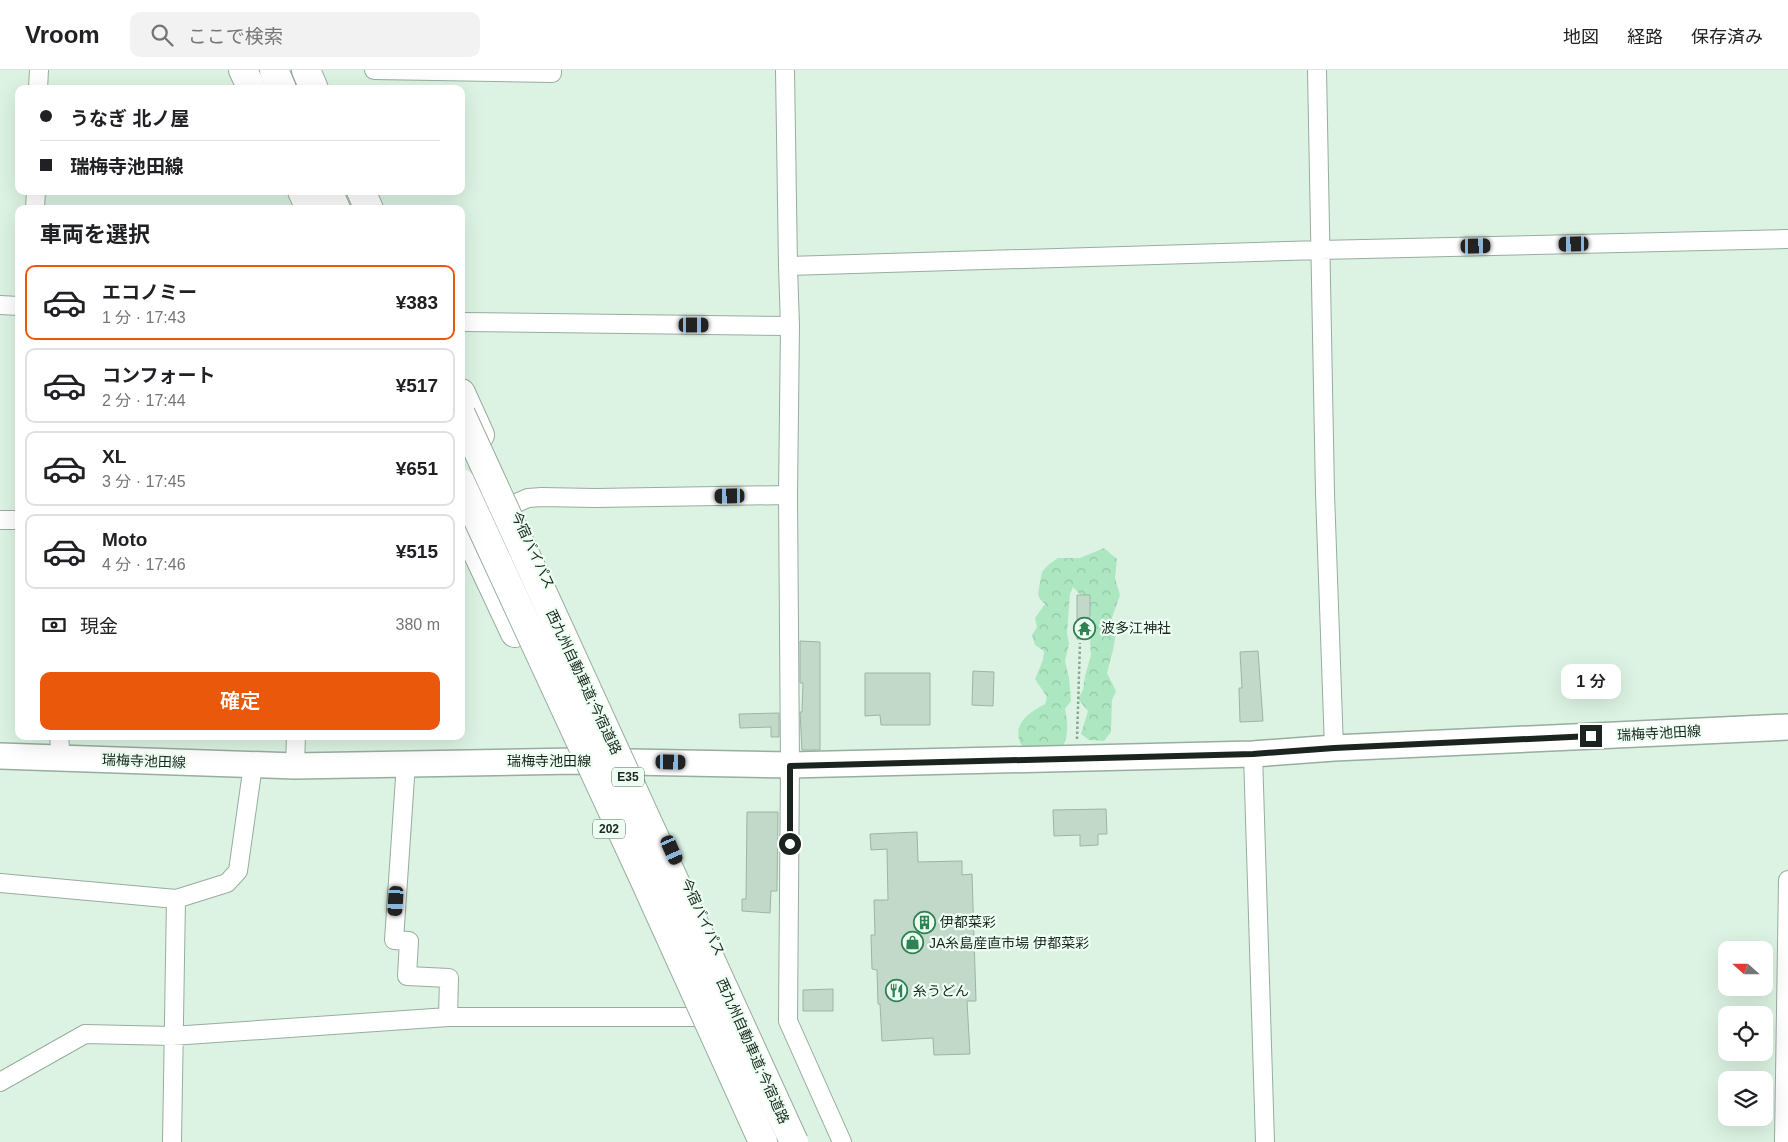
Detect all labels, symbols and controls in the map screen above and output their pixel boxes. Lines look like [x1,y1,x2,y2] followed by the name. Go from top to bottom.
[130,12,480,57] search box
[25,21,100,48] text: Vroom
[148,21,176,49] icon: search
[188,26,283,47] text: ここで検索
[1563,27,1599,47] text: 地図
[1627,27,1663,47] text: 経路
[1691,27,1763,47] text: 保存済み
[70,108,189,129] text: うなぎ 北ノ屋
[70,156,184,177] text: 瑞梅寺池田線
[40,222,150,247] text: 車両を選択
[1558,236,1589,252] car
[1460,238,1491,254] car
[42,280,87,325] icon: car
[102,282,197,303] text: エコノミー
[396,292,438,313] text: ¥383
[102,309,186,326] text: 1 分 · 17:43
[679,318,709,333] car
[42,363,87,408] icon: car
[102,365,215,386] text: コンフォート
[396,375,438,396] text: ¥517
[102,392,186,409] text: 2 分 · 17:44
[42,446,87,491] icon: car
[102,446,126,467] text: XL
[396,458,438,479] text: ¥651
[102,473,186,490] text: 3 分 · 17:45
[714,488,745,504] car
[508,509,558,591] street label: 今宿バイパス
[42,529,87,574] icon: car
[102,529,147,550] text: Moto
[396,541,438,562] text: ¥515
[102,556,186,573] text: 4 分 · 17:46
[543,607,625,757] street label: 西九州自動車道;今宿道路
[40,611,68,639] icon: cash
[80,616,118,637] text: 現金
[396,616,440,633] text: 380 m
[1073,616,1097,640] temple icon: 波多江神社
[1101,620,1171,636] place label: 波多江神社
[1561,664,1621,698] callout: 1 分
[40,672,440,730] button: 確定
[1576,673,1606,690] text: 1 分
[1617,723,1701,743] street label: 瑞梅寺池田線
[1580,725,1602,747] route end
[102,752,186,770] street label: 瑞梅寺池田線
[507,753,591,769] street label: 瑞梅寺池田線
[655,754,686,770] car
[612,768,644,786] road number: E35
[593,820,625,839] road number: 202
[659,833,684,867] car
[779,833,801,855] route start
[678,876,728,958] street label: 今宿バイパス
[387,886,404,916] car
[912,910,936,934] building icon: 伊都菜彩
[940,914,996,930] place label: 伊都菜彩
[901,931,925,955] shop icon: JA糸島産直市場 伊都菜彩
[929,935,1089,951] place label: JA糸島産直市場 伊都菜彩
[1718,941,1772,996] north arrow
[1718,941,1773,1126] map controls
[714,976,792,1126] street label: 西九州自動車道;今宿道路
[885,979,909,1003] restaurant icon: 糸うどん
[913,983,969,999] place label: 糸うどん
[1718,1006,1773,1061] button: locate
[1718,1071,1773,1126] button: layers

